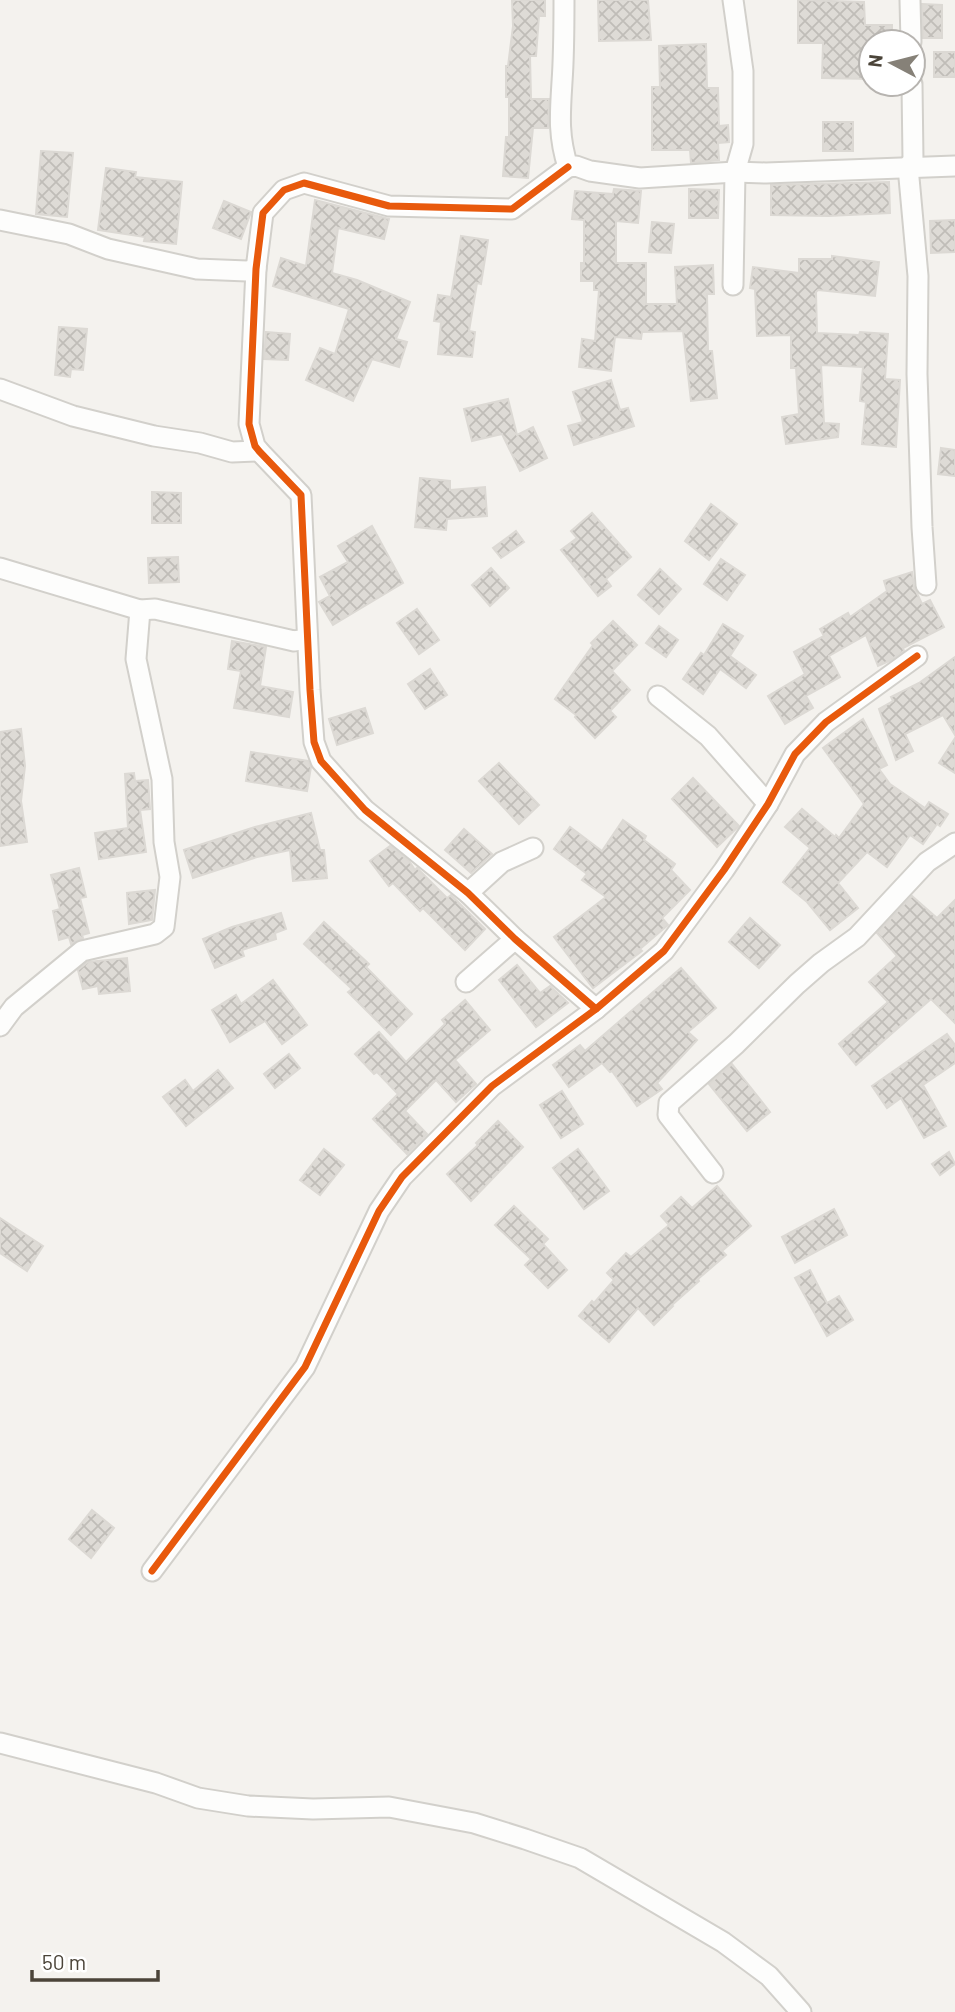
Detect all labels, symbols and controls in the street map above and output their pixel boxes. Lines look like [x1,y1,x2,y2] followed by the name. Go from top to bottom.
[857,28,927,98] north arrow
[862,53,887,69] text: N
[32,1938,158,1982] scale bar
[42,1949,86,1974] text: 50 m

